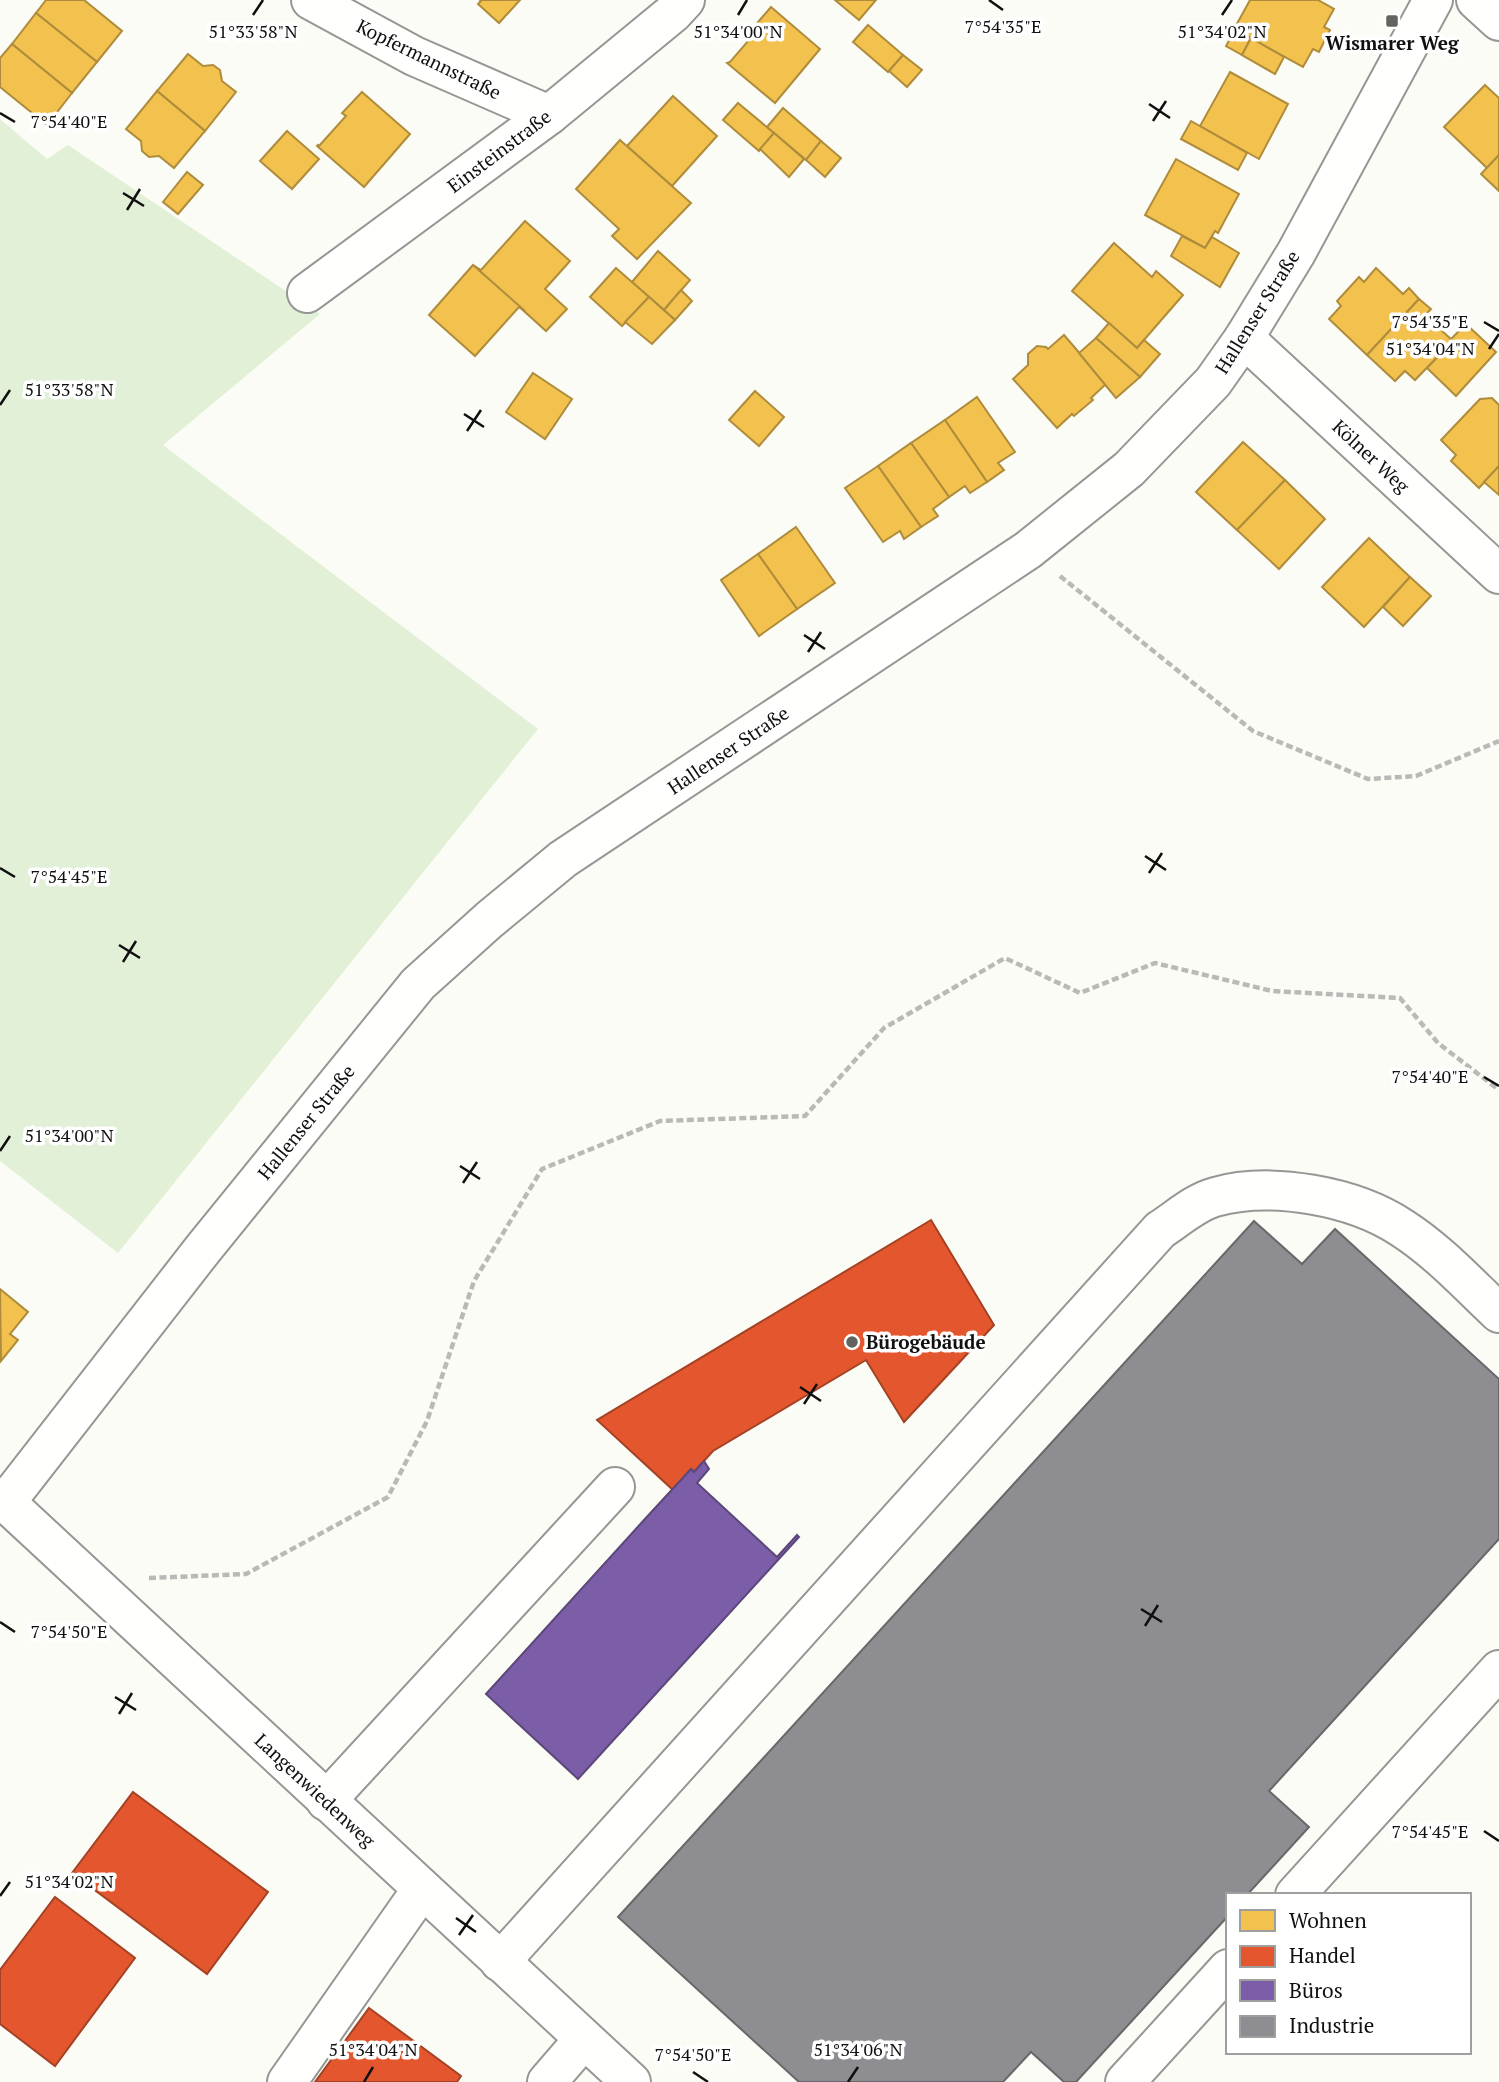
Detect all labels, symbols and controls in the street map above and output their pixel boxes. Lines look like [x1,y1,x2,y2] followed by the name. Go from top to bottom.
[353,13,506,104] street label: Kopfermannstraße
[1384,13,1400,29] marker: Wismarer Weg
[965,14,1041,38] text: 7°54'35"E
[208,19,298,43] text: 51°33'58"N
[693,19,783,43] text: 51°34'00"N
[1177,19,1267,43] text: 51°34'02"N
[1325,30,1460,55] place label: Wismarer Weg
[442,103,556,198] street label: Einsteinstraße
[31,109,107,133] text: 7°54'40"E
[1209,245,1305,378] street label: Hallenser Straße
[1392,309,1468,333] text: 7°54'35"E
[1385,336,1475,360] text: 51°34'04"N
[24,377,114,401] text: 51°33'58"N
[1328,414,1416,498] street label: Kölner Weg
[662,700,793,799] street label: Hallenser Straße
[31,864,107,888] text: 7°54'45"E
[251,1059,360,1184] street label: Hallenser Straße
[1392,1064,1468,1088] text: 7°54'40"E
[24,1123,114,1147] text: 51°34'00"N
[866,1329,986,1354] place label: Bürogebäude
[844,1334,860,1350] marker: Bürogebäude
[31,1619,107,1643] text: 7°54'50"E
[250,1727,382,1853] street label: Langenwiedenweg
[1392,1819,1468,1843] text: 7°54'45"E
[24,1869,114,1893] text: 51°34'02"N
[1226,1893,1471,2054] legend
[1289,1906,1367,1934] text: Wohnen
[1289,1941,1356,1969] text: Handel
[1289,1976,1343,2004] text: Büros
[1289,2011,1374,2039] text: Industrie
[328,2037,418,2061] text: 51°34'04"N
[813,2037,903,2061] text: 51°34'06"N
[655,2042,731,2066] text: 7°54'50"E

